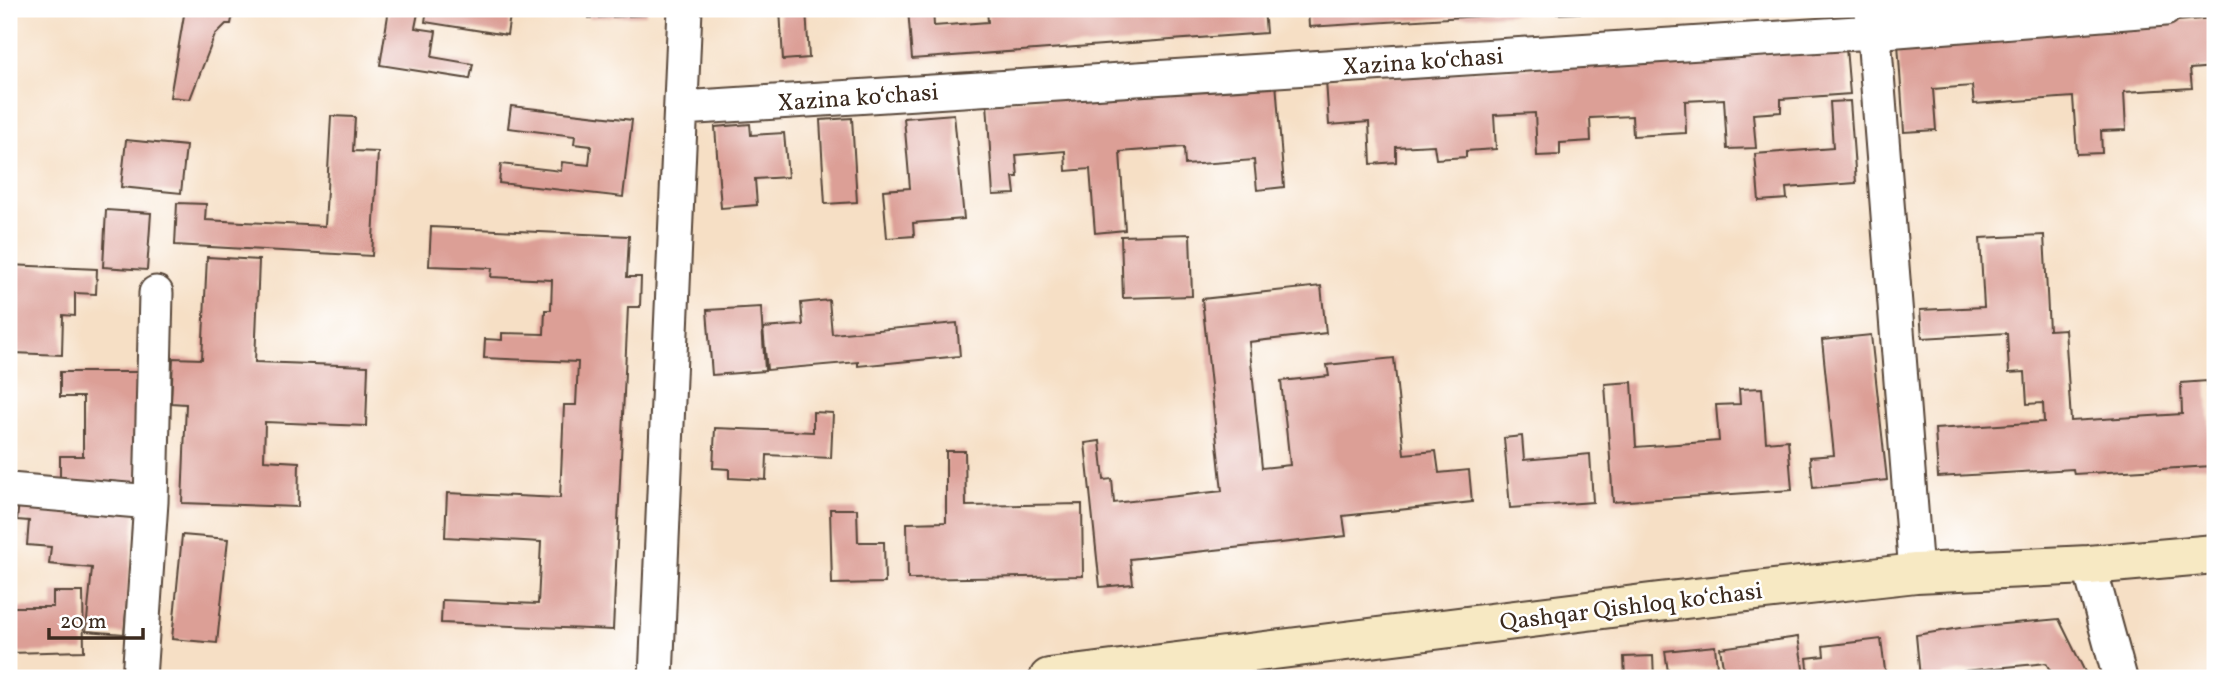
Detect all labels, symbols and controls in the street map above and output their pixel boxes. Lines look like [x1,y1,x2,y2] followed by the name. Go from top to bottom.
[1341,40,1505,86] street label: Xazina koʻchasi
[776,76,940,122] street label: Xazina koʻchasi
[1498,575,1764,641] street label: Qashqar Qishloq koʻchasi
[49,596,144,640] scale bar
[60,608,106,637] text: 20 m

